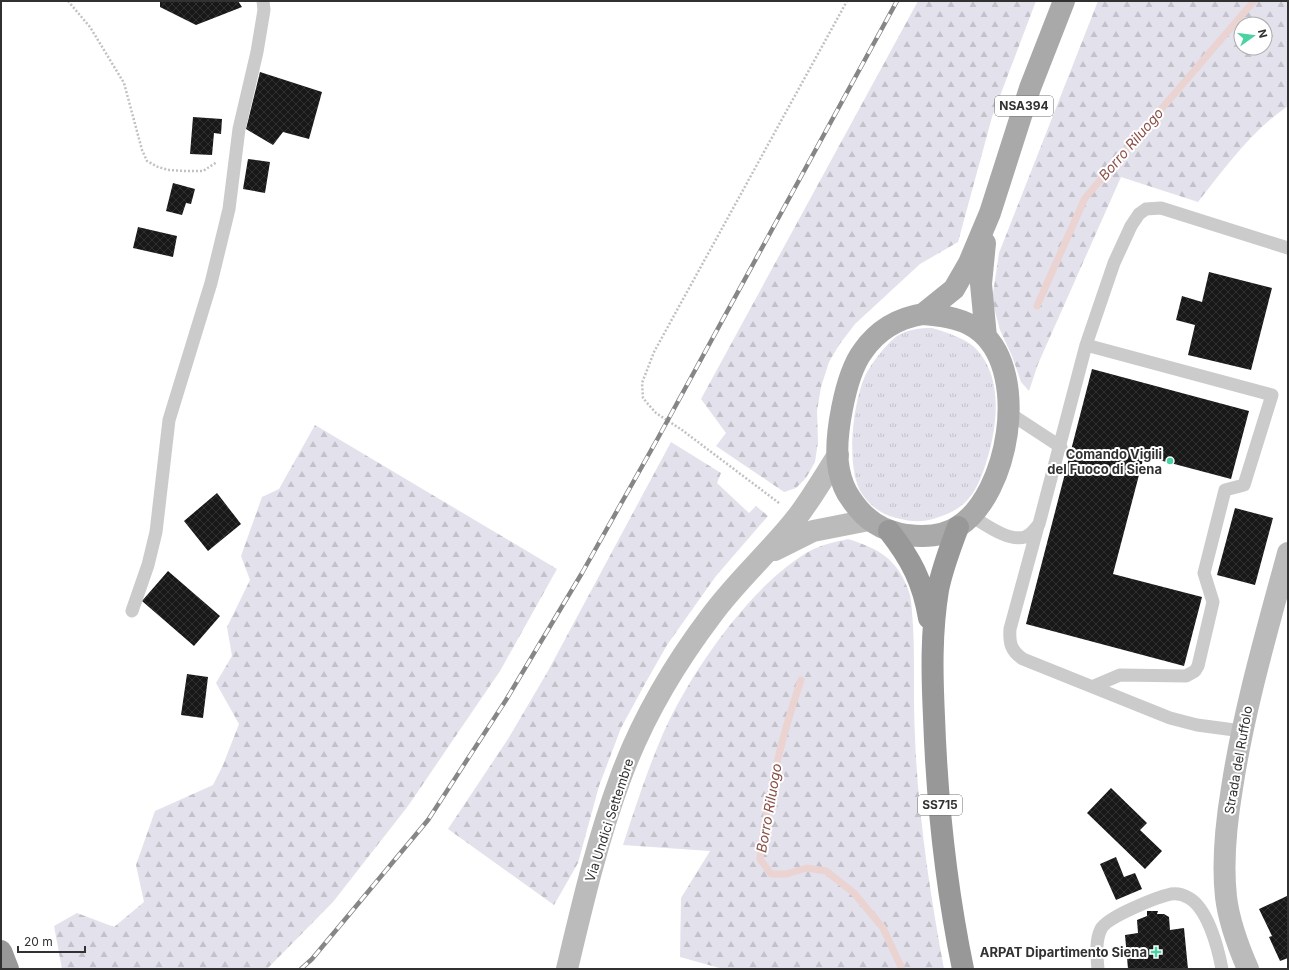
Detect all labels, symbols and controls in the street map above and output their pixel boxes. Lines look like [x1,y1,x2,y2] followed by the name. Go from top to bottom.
[1233,16,1273,56] north arrow
[1255,28,1271,39] text: N
[995,96,1053,116] road number: NSA394
[1095,104,1167,183] water label: Borro Riluogo
[1047,446,1162,477] place label: Comando Vigili del Fuoco di Siena
[1165,456,1175,466] marker: Comando Vigili del Fuoco di Siena
[1221,704,1255,815] street label: Strada del Ruffolo
[581,756,637,884] street label: Via Undici Settembre
[752,762,785,854] water label: Borro Riluogo
[918,795,962,815] road number: SS715
[18,928,85,954] scale bar
[24,934,53,949] text: 20 m
[980,944,1147,960] place label: ARPAT Dipartimento Siena
[1150,946,1162,958] marker: ARPAT Dipartimento Siena

